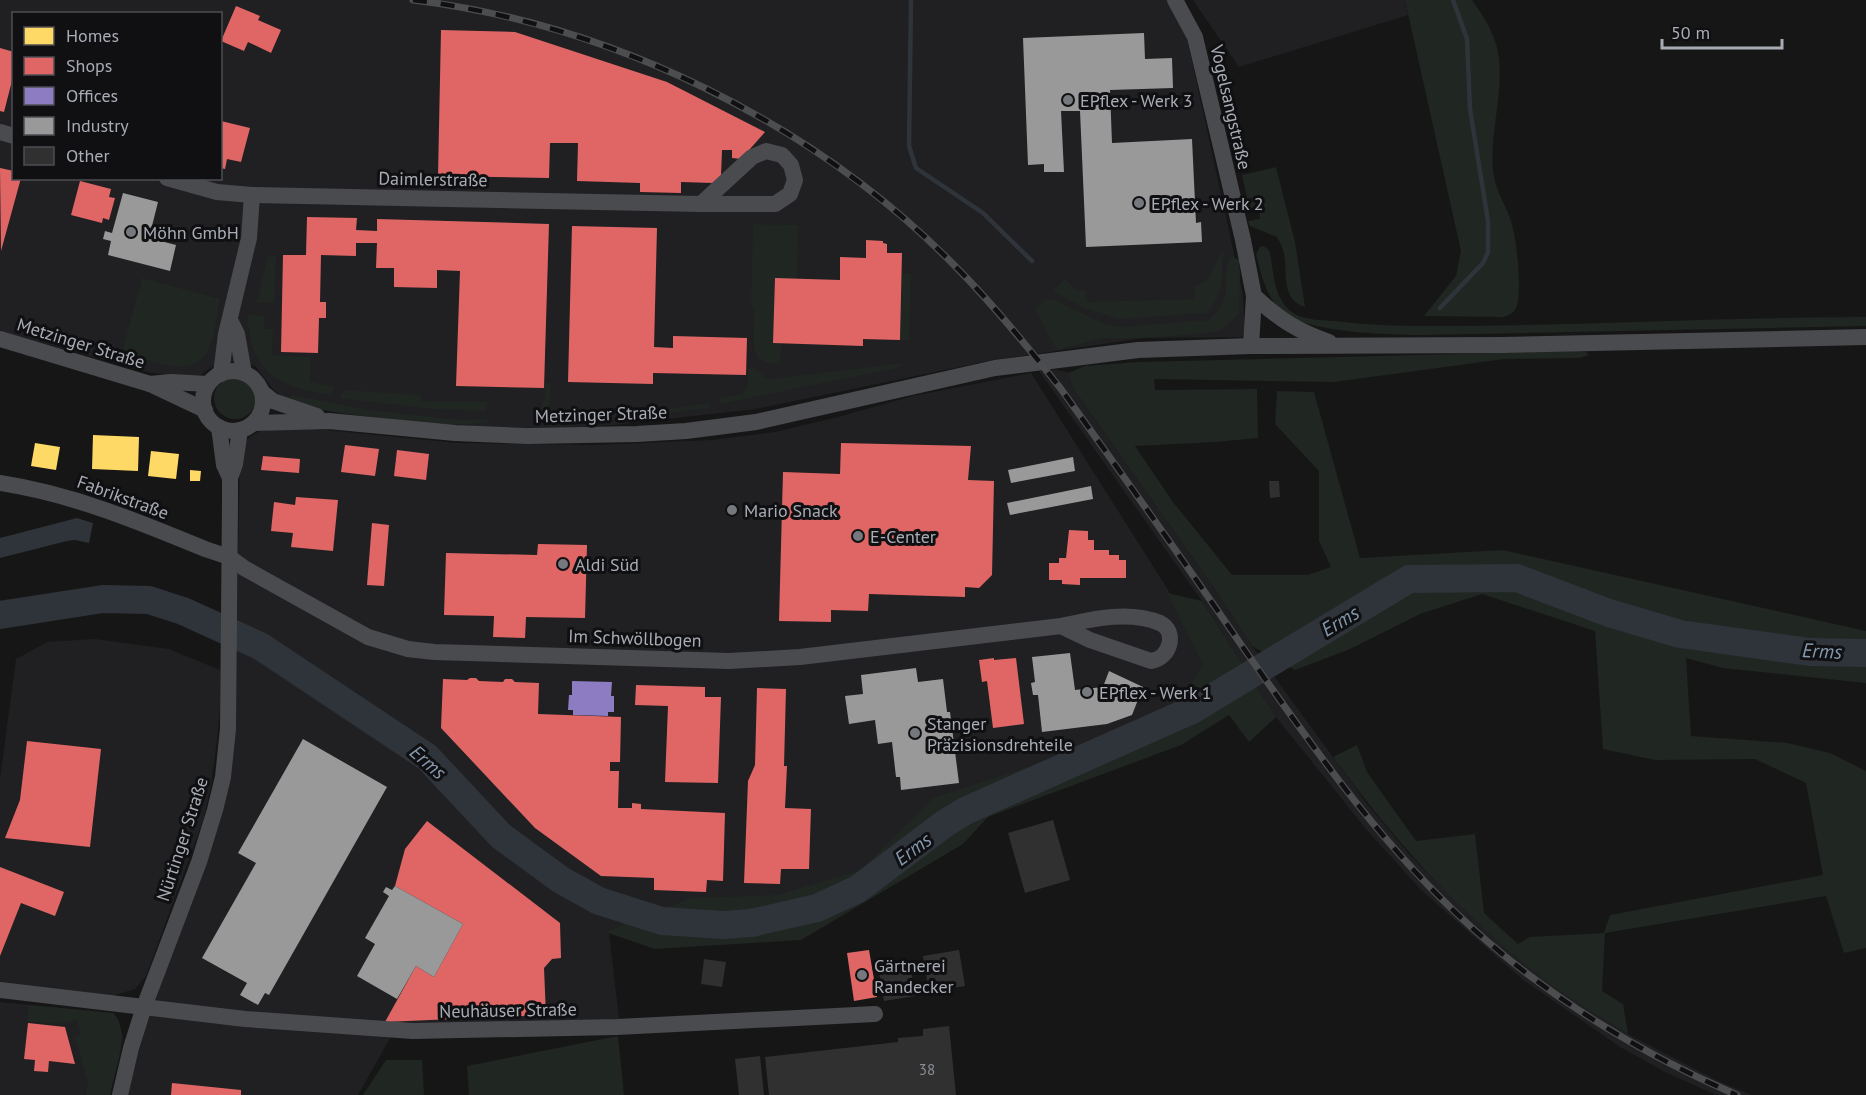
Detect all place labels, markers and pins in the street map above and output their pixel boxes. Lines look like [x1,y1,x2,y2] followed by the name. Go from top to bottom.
[1080,89,1193,112] place label: EPflex - Werk 3
[1061,93,1075,107] marker: EPflex - Werk 3
[1151,192,1264,215] place label: EPflex - Werk 2
[1132,196,1146,210] marker: EPflex - Werk 2
[143,221,239,244] place label: Möhn GmbH
[124,225,138,239] marker: Möhn GmbH
[744,499,838,522] place label: Mario Snack
[725,503,739,517] marker: Mario Snack
[870,525,936,548] place label: E-Center
[851,529,865,543] marker: E-Center
[575,553,639,576] place label: Aldi Süd
[556,557,570,571] marker: Aldi Süd
[1099,681,1212,704] place label: EPflex - Werk 1
[1080,685,1094,699] marker: EPflex - Werk 1
[927,712,1073,756] place label: Stanger Präzisionsdrehteile
[908,726,922,740] marker: Stanger Präzisionsdrehteile
[874,954,954,998] place label: Gärtnerei Randecker
[855,968,869,982] marker: Gärtnerei Randecker

